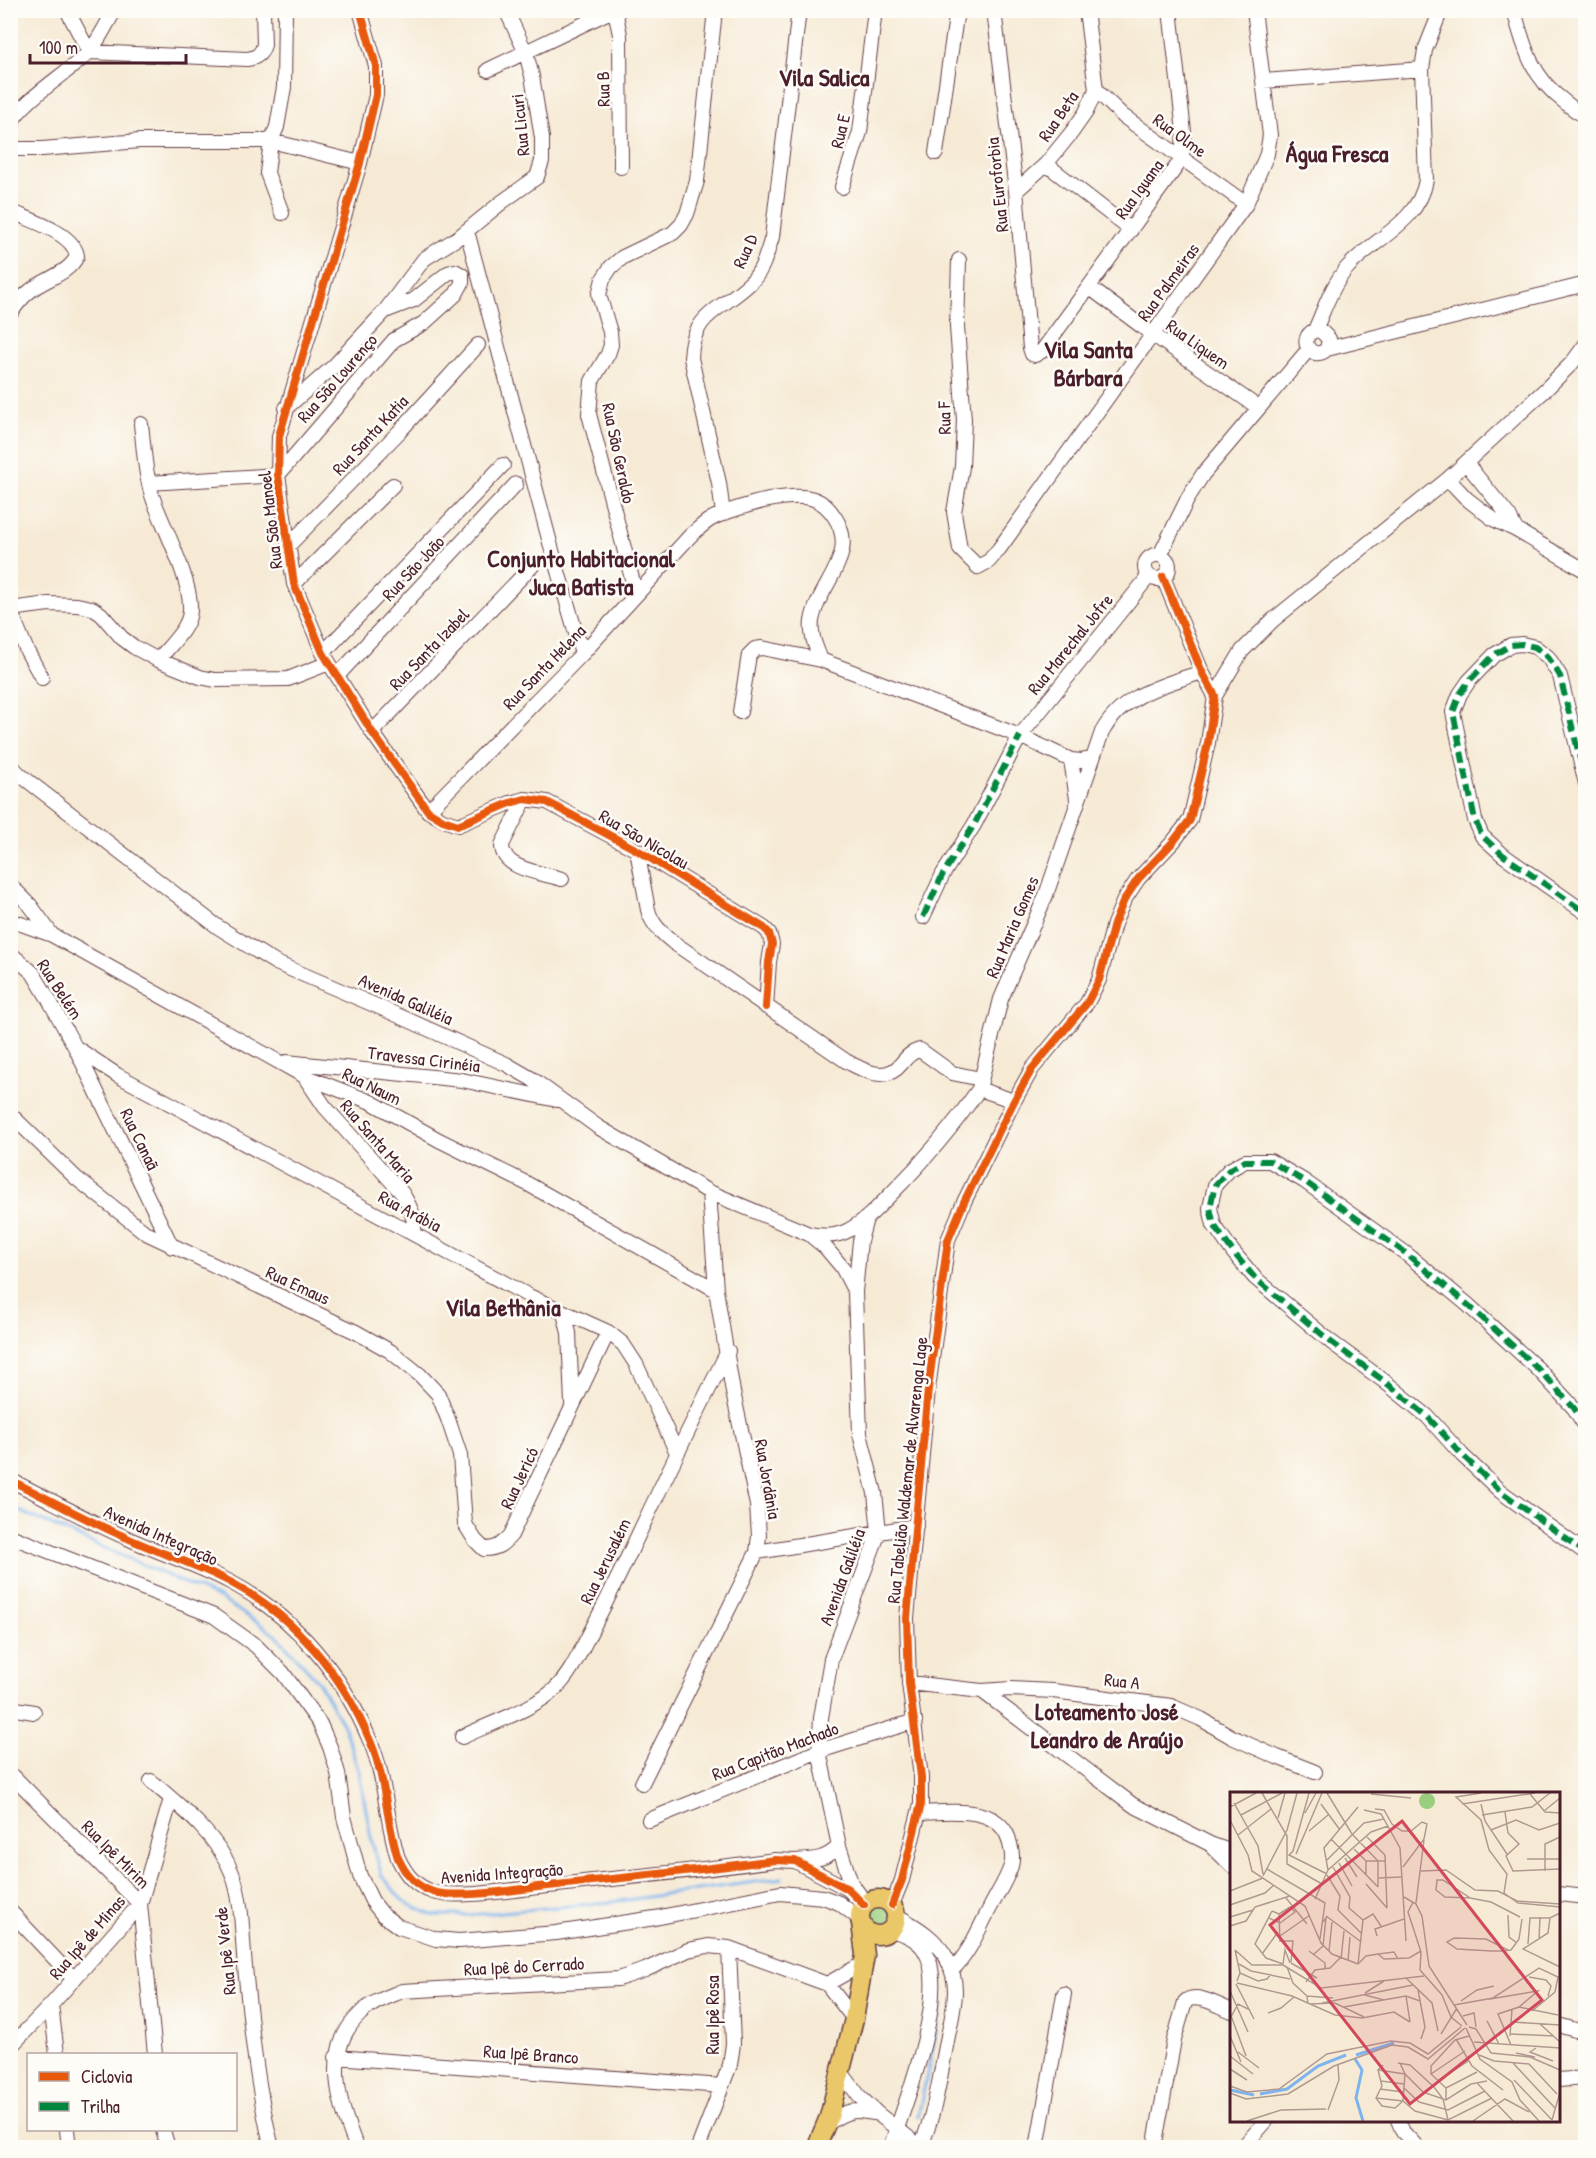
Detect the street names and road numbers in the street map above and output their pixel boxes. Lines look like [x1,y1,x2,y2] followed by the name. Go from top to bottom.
[590,71,616,107] street label: Rua B
[1032,86,1084,146] street label: Rua Beta
[504,93,536,157] street label: Rua Licuri
[1148,107,1212,163] street label: Rua Olme
[824,111,856,151] street label: Rua E
[980,136,1014,234] street label: Rua Euroforbia
[1109,154,1169,224] street label: Rua Iguana
[726,229,764,272] street label: Rua D
[1131,238,1205,326] street label: Rua Palmeiras
[1161,313,1235,375] street label: Rua Liquem
[291,328,383,428] street label: Rua São Lourenço
[326,389,414,481] street label: Rua Santa Katia
[596,400,642,506] street label: Rua São Geraldo
[931,400,957,435] street label: Rua F
[252,469,288,570] street label: Rua São Manoel
[376,530,450,606] street label: Rua São João
[1021,588,1119,700] street label: Rua Marechal Jofre
[383,602,475,696] street label: Rua Santa Izabel
[497,619,591,715] street label: Rua Santa Helena
[594,803,694,875] street label: Rua São Nicolau
[979,872,1045,982] street label: Rua Maria Gomes
[31,954,89,1024] street label: Rua Belém
[355,967,457,1031] street label: Avenida Galiléia
[366,1040,482,1078] street label: Travessa Cirinéia
[338,1061,406,1111] street label: Rua Naum
[335,1094,421,1188] street label: Rua Santa Maria
[114,1104,166,1174] street label: Rua Canaã
[374,1184,446,1238] street label: Rua Arábia
[262,1259,334,1311] street label: Rua Emaus
[881,1335,933,1605] street label: Rua Tabelião Waldemar de Alvarenga Lage
[749,1437,787,1521] street label: Rua Jordânia
[494,1443,544,1513] street label: Rua Jericó
[100,1499,222,1571] street label: Avenida Integração
[573,1514,637,1608] street label: Rua Jerusalém
[813,1525,871,1629] street label: Avenida Galiléia
[1103,1667,1141,1695] street label: Rua A
[708,1715,842,1787] street label: Rua Capitão Machado
[76,1814,156,1894] street label: Rua Ipê Mirim
[440,1856,564,1890] street label: Avenida Integração
[43,1889,131,1985] street label: Rua Ipê de Minas
[208,1906,242,1996] street label: Rua Ipê Verde
[463,1950,585,1982] street label: Rua Ipê do Cerrado
[700,1975,725,2055] street label: Rua Ipê Rosa
[483,2038,579,2070] street label: Rua Ipê Branco

